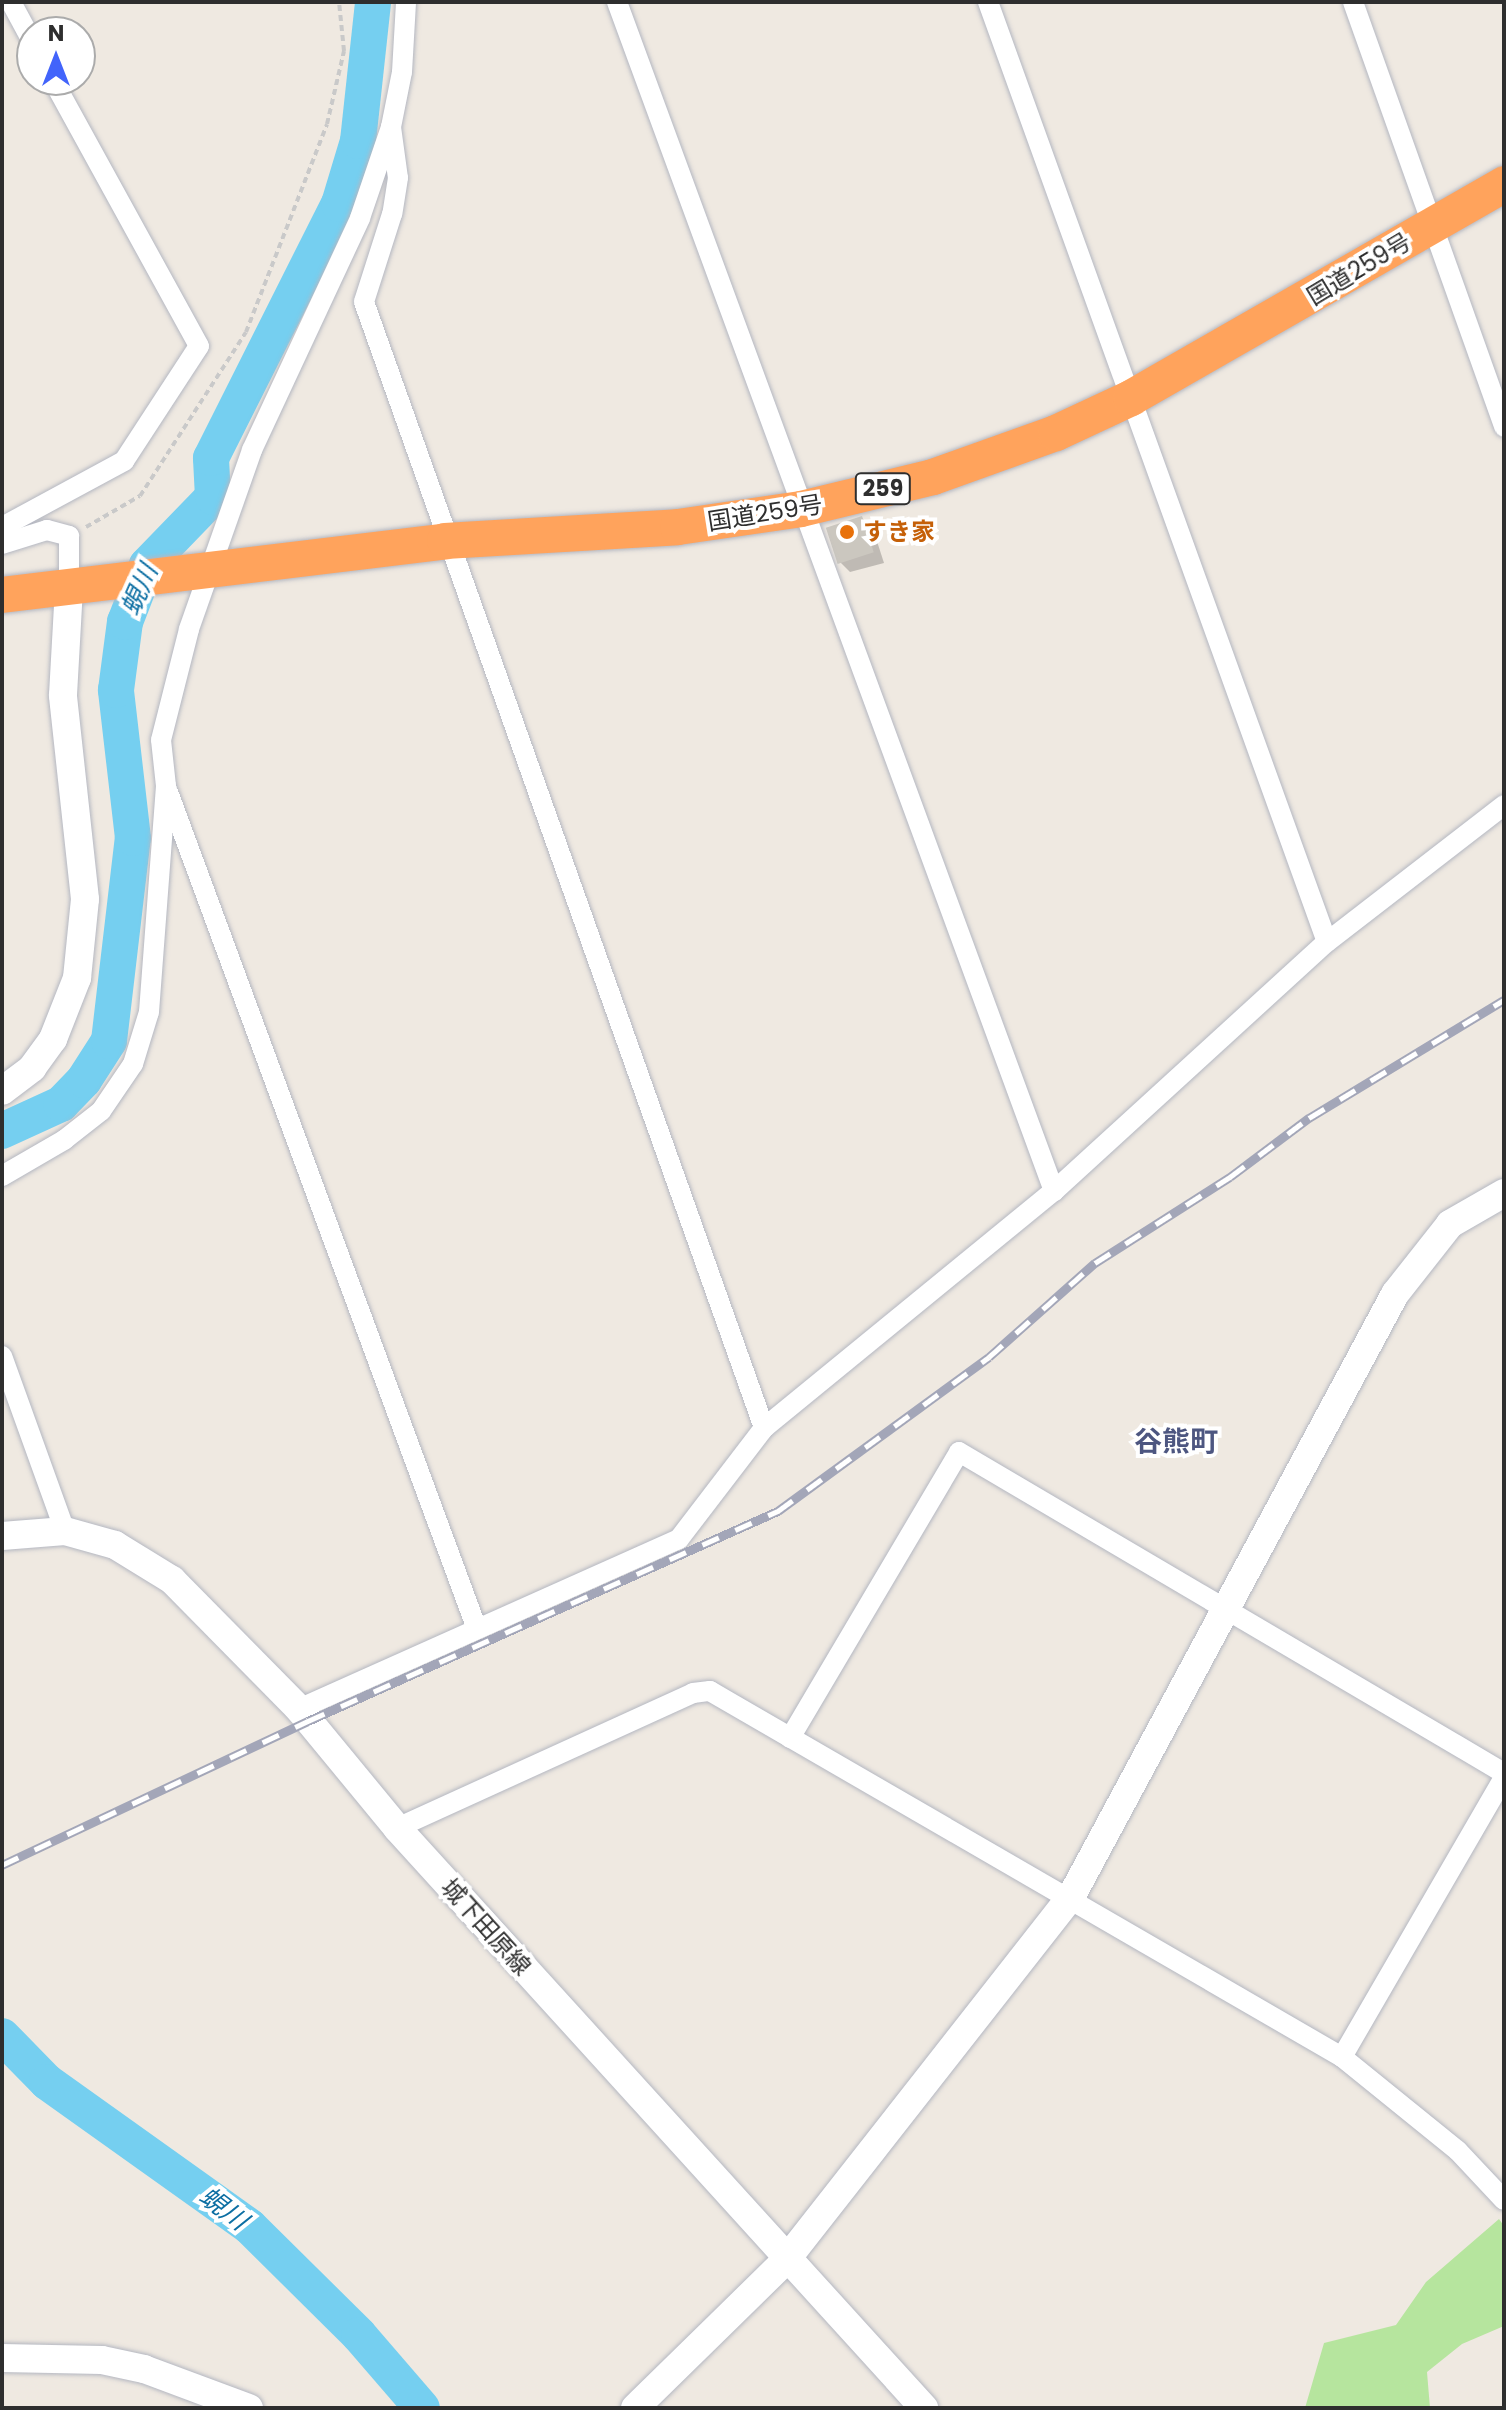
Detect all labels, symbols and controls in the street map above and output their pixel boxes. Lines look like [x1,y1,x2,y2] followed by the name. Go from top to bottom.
[16,16,96,96] north arrow
[48,18,64,49] text: N
[1302,227,1416,311] street label: 国道259号
[853,471,913,507] road number: 259
[705,490,825,536] street label: 国道259号
[863,518,935,546] place label: すき家
[838,523,856,541] marker: すき家
[115,560,165,620] water label: 蜆川
[1134,1425,1218,1459] district label: 谷熊町
[435,1873,537,1981] street label: 城下田原線
[193,2181,253,2237] water label: 蜆川

